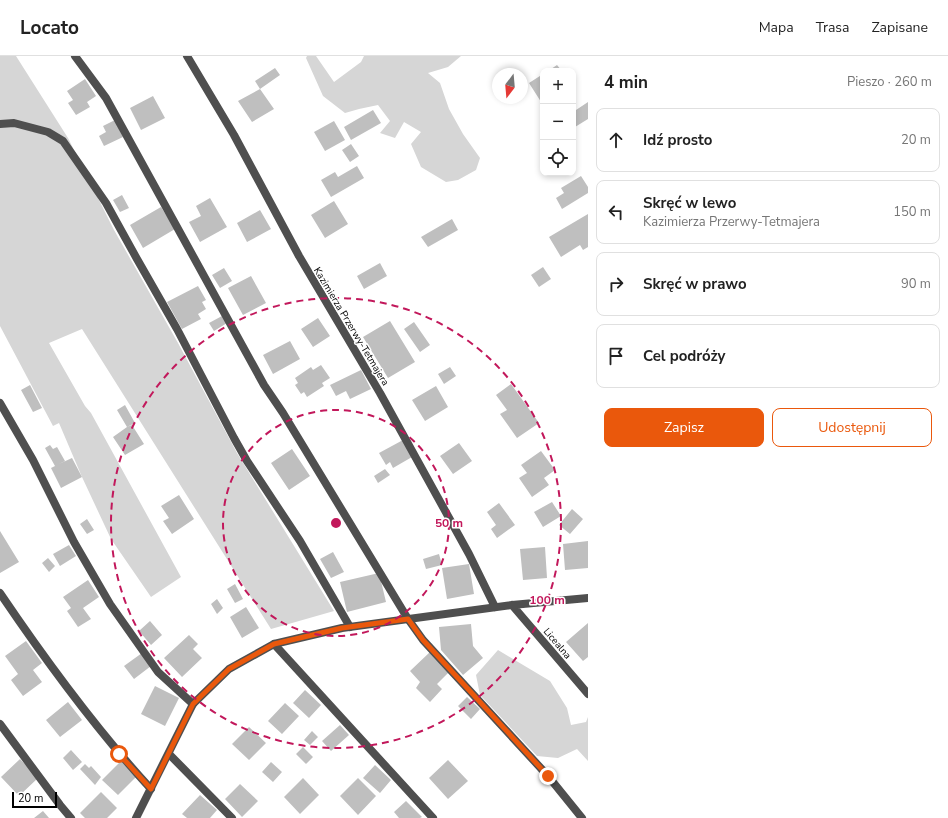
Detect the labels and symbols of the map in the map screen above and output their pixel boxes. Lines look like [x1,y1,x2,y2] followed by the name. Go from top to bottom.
[492,68,528,104] north arrow
[310,265,392,388] street label: Kazimierza Przerwy-Tetmajera
[435,515,463,531] text: 50 m
[329,516,343,530] centre of rings
[529,592,565,608] text: 100 m
[540,625,574,662] street label: Licealna
[110,745,128,763] route start
[539,767,557,785] route end
[12,790,57,809] scale bar

